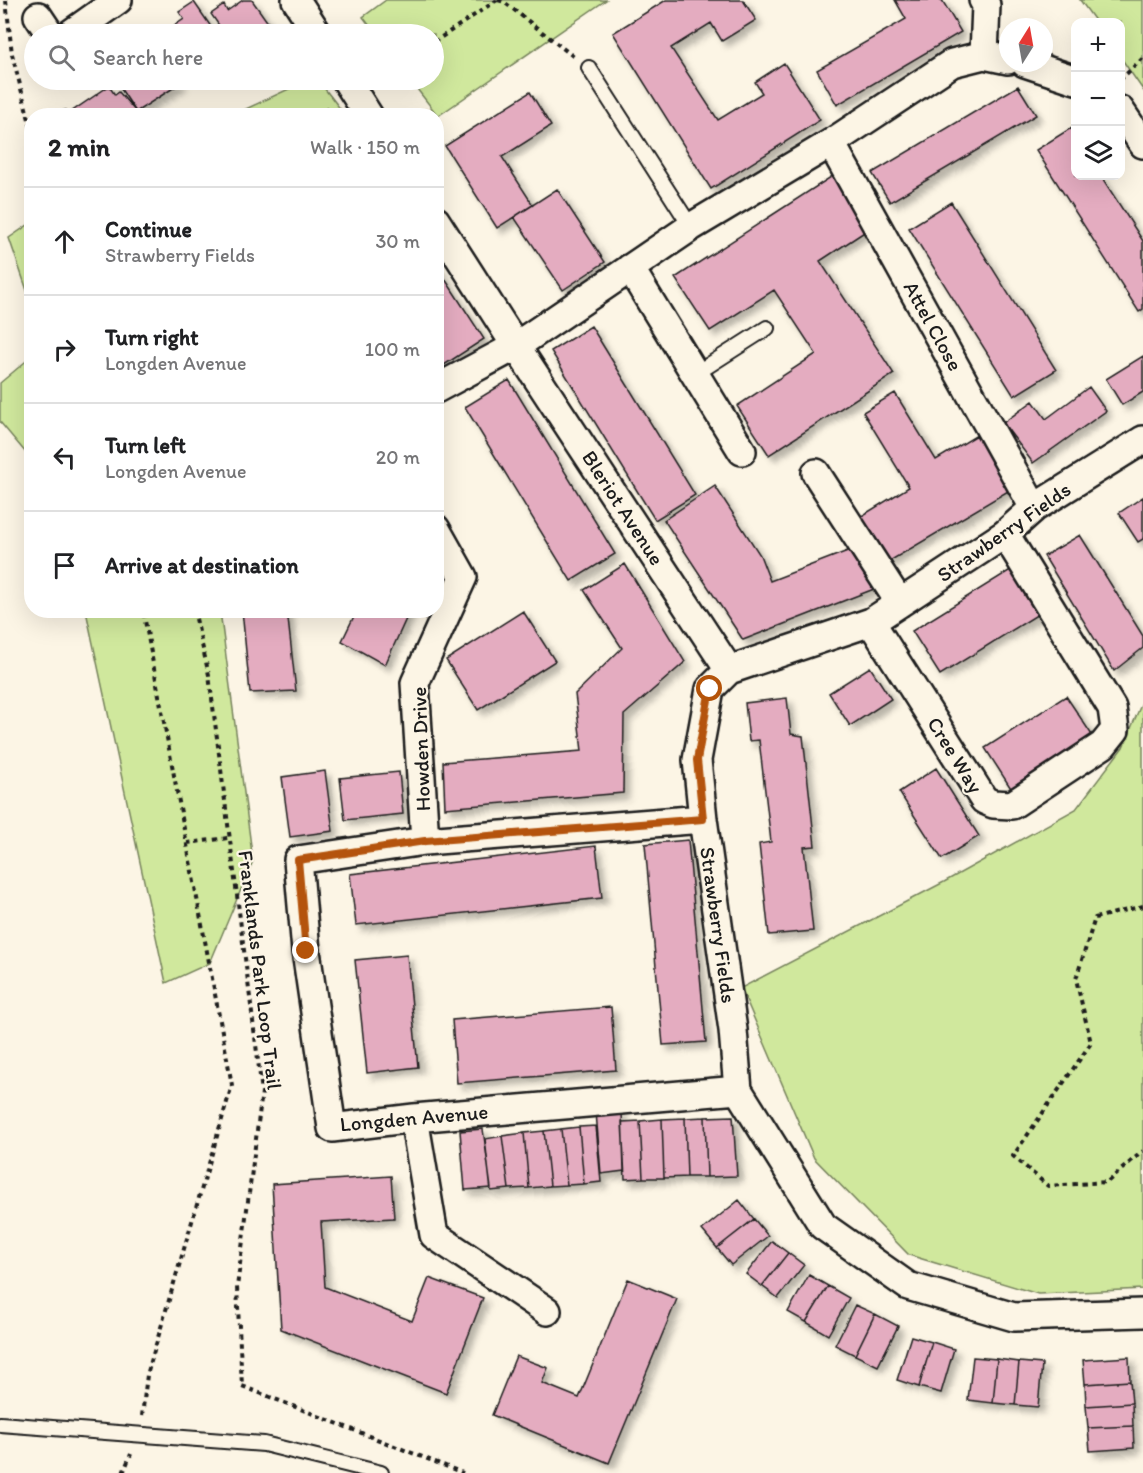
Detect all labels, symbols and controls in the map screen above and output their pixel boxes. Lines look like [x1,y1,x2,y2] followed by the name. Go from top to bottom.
[999,18,1053,72] north arrow
[1071,18,1125,180] map controls
[1071,18,1125,72] button: +
[24,24,444,90] search box
[45,41,78,74] icon: search
[93,44,203,71] text: Search here
[1071,72,1125,126] button: −
[1071,126,1125,180] button: layers
[48,131,110,163] text: 2 min
[310,135,420,159] text: Walk · 150 m
[105,216,192,243] text: Continue
[48,225,81,258] icon: ahead
[375,229,420,253] text: 30 m
[105,243,255,267] text: Strawberry Fields
[899,277,968,375] street label: Attel Close
[105,324,199,351] text: Turn right
[48,333,81,366] icon: right
[365,337,420,361] text: 100 m
[105,351,247,375] text: Longden Avenue
[105,432,186,459] text: Turn left
[48,441,81,474] icon: left
[376,445,420,469] text: 20 m
[577,446,670,570] street label: Bleriot Avenue
[105,459,247,483] text: Longden Avenue
[932,476,1075,587] street label: Strawberry Fields
[48,549,81,582] icon: arrive
[105,552,299,579] text: Arrive at destination
[696,675,722,701] route start
[406,686,435,812] street label: Howden Drive
[922,712,989,798] street label: Cree Way
[695,845,742,1005] street label: Strawberry Fields
[233,849,288,1091] street label: Franklands Park Loop Trail
[292,937,318,963] route end
[339,1099,489,1136] street label: Longden Avenue

